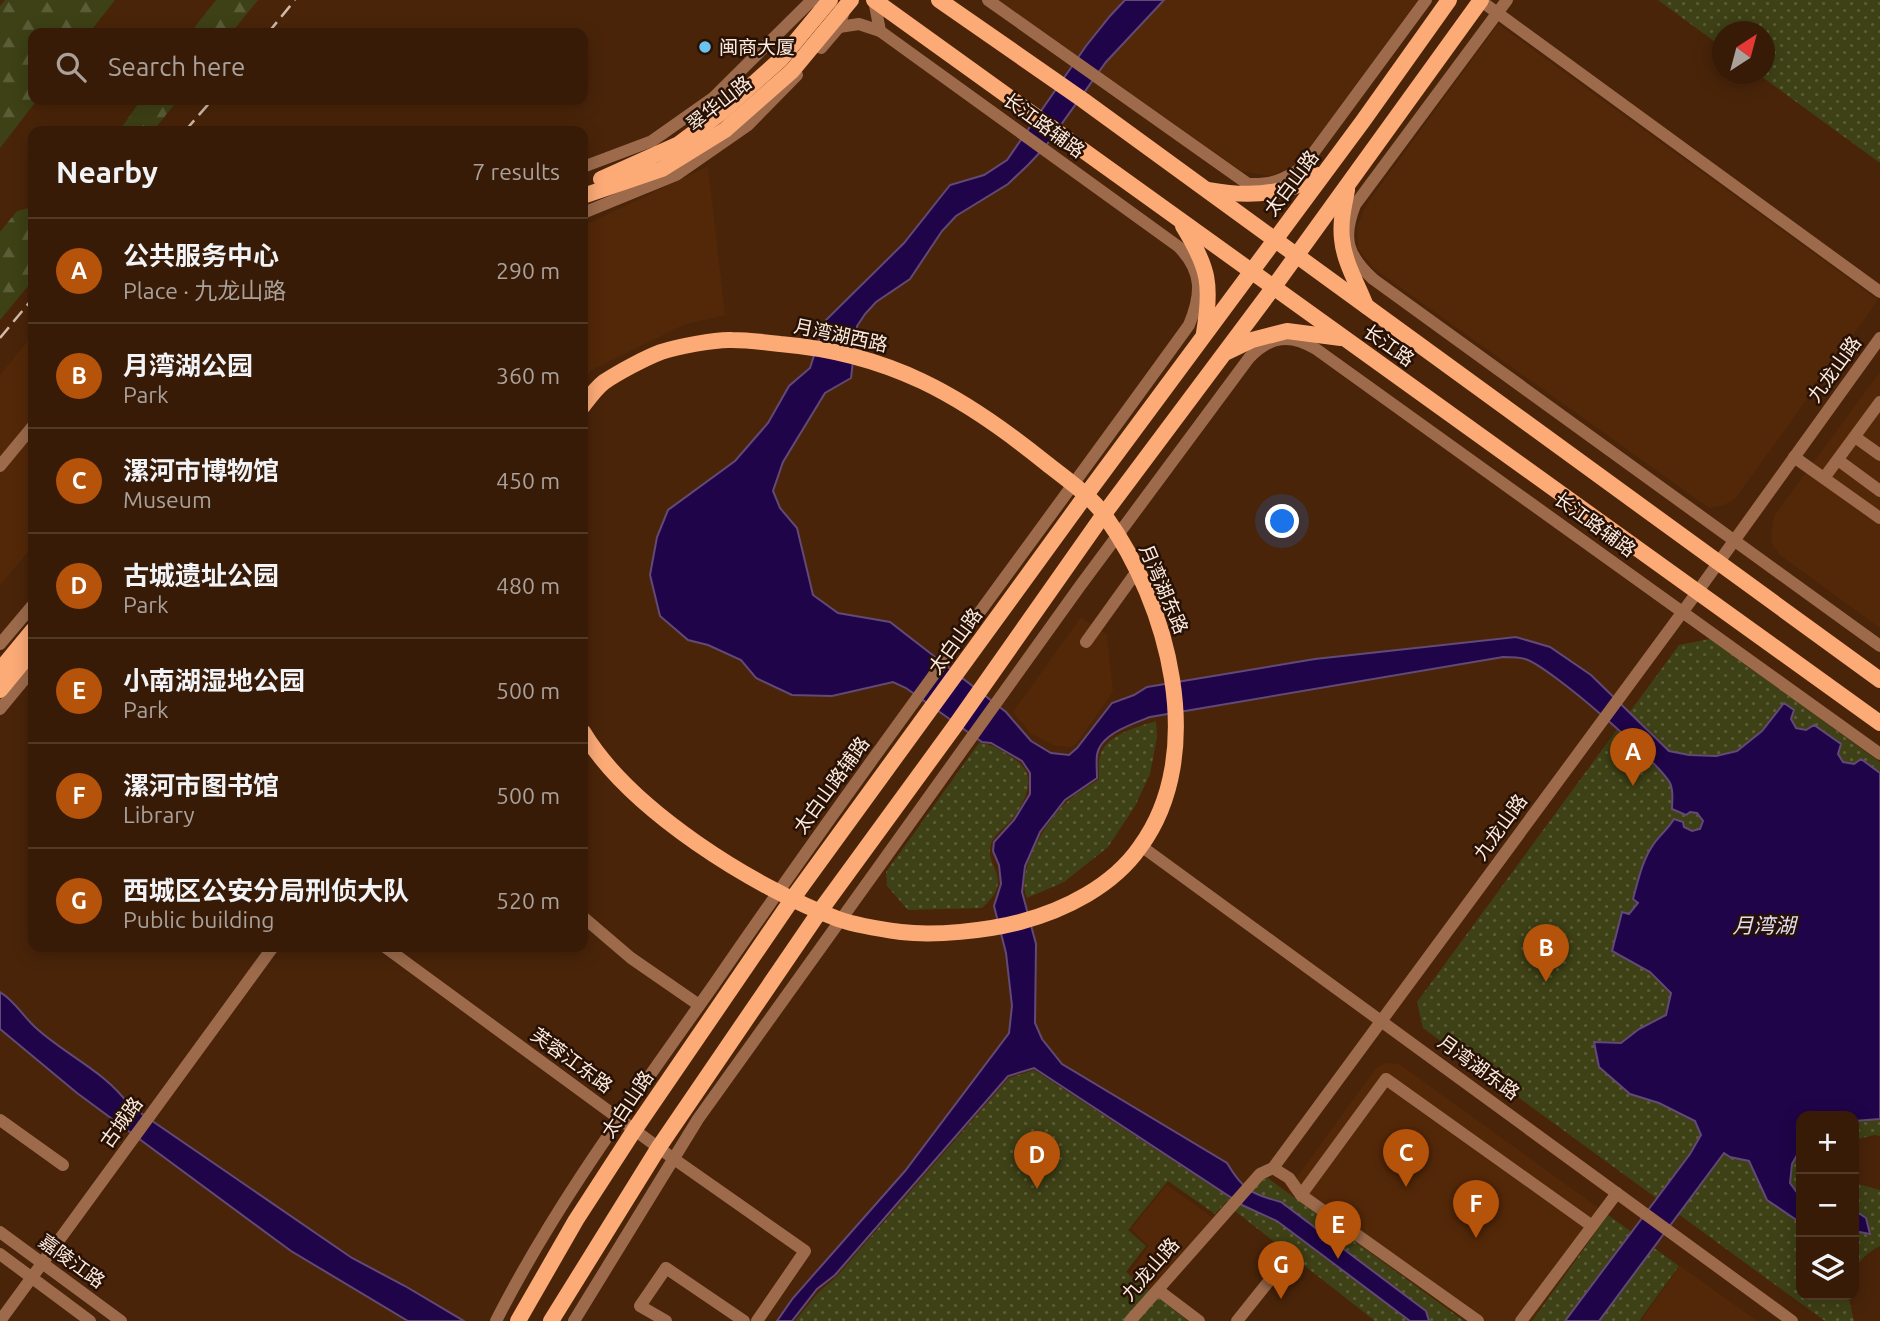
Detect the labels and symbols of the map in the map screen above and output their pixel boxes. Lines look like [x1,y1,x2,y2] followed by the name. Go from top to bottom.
[1712,21,1775,84] north arrow
[719,36,795,58] place label: 闽商大厦
[697,39,713,55] marker: 闽商大厦
[682,71,756,135] street label: 翠华山路
[999,88,1089,162] street label: 长江路辅路
[1259,146,1323,220] street label: 太白山路
[792,314,890,356] street label: 月湾湖西路
[1359,320,1419,370] street label: 长江路
[1803,332,1865,406] street label: 九龙山路
[1550,487,1640,561] street label: 长江路辅路
[1265,504,1299,538] your location
[1135,541,1193,637] street label: 月湾湖东路
[924,604,986,678] street label: 太白山路
[1610,728,1656,786] pin: A
[789,732,873,838] street label: 太白山路辅路
[1469,790,1531,864] street label: 九龙山路
[1733,913,1798,937] water label: 月湾湖
[1523,924,1569,982] pin: B
[527,1023,617,1097] street label: 芙蓉江东路
[1434,1030,1524,1104] street label: 月湾湖东路
[597,1066,657,1142] street label: 太白山路
[95,1092,147,1152] street label: 古城路
[1383,1129,1429,1187] pin: C
[1014,1131,1060,1189] pin: D
[1453,1180,1499,1238] pin: F
[1315,1201,1361,1259] pin: E
[35,1230,109,1292] street label: 嘉陵江路
[1117,1233,1183,1305] street label: 九龙山路
[1258,1241,1304,1299] pin: G

